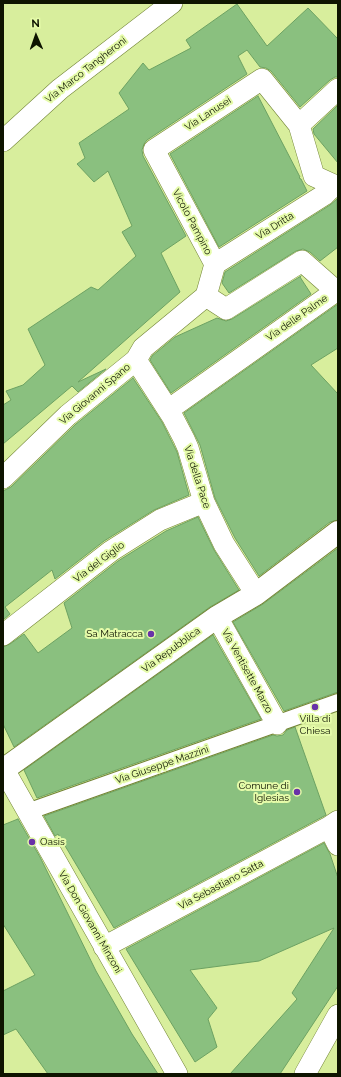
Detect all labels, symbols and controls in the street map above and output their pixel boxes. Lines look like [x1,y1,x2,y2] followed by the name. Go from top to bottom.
[16,16,56,56] north arrow
[31,17,40,30] text: N
[43,35,129,105] street label: Via Marco Tangheroni
[183,95,233,133] street label: Via Lanusei
[170,187,214,257] street label: Vicolo Pampino
[254,210,296,242] street label: Via Dritta
[264,292,330,344] street label: Via delle Palme
[57,361,133,427] street label: Via Giovanni Spano
[181,444,213,510] street label: Via della Pace
[71,539,127,585] street label: Via del Giglio
[139,625,203,675] street label: Via Repubblica
[219,627,275,715] street label: Via Ventisette Marzo
[86,628,143,640] place label: Sa Matracca
[146,629,156,639] marker: Sa Matracca
[310,702,320,712] marker: Villa di Chiesa
[299,713,331,736] place label: Villa di Chiesa
[114,743,210,787] street label: Via Giuseppe Mazzini
[238,780,289,804] place label: Comune di Iglesias
[292,787,302,797] marker: Comune di Iglesias
[40,836,65,848] place label: Oasis
[27,837,37,847] marker: Oasis
[177,858,265,912] street label: Via Sebastiano Satta
[56,869,124,975] street label: Via Don Giovanni Minzoni

